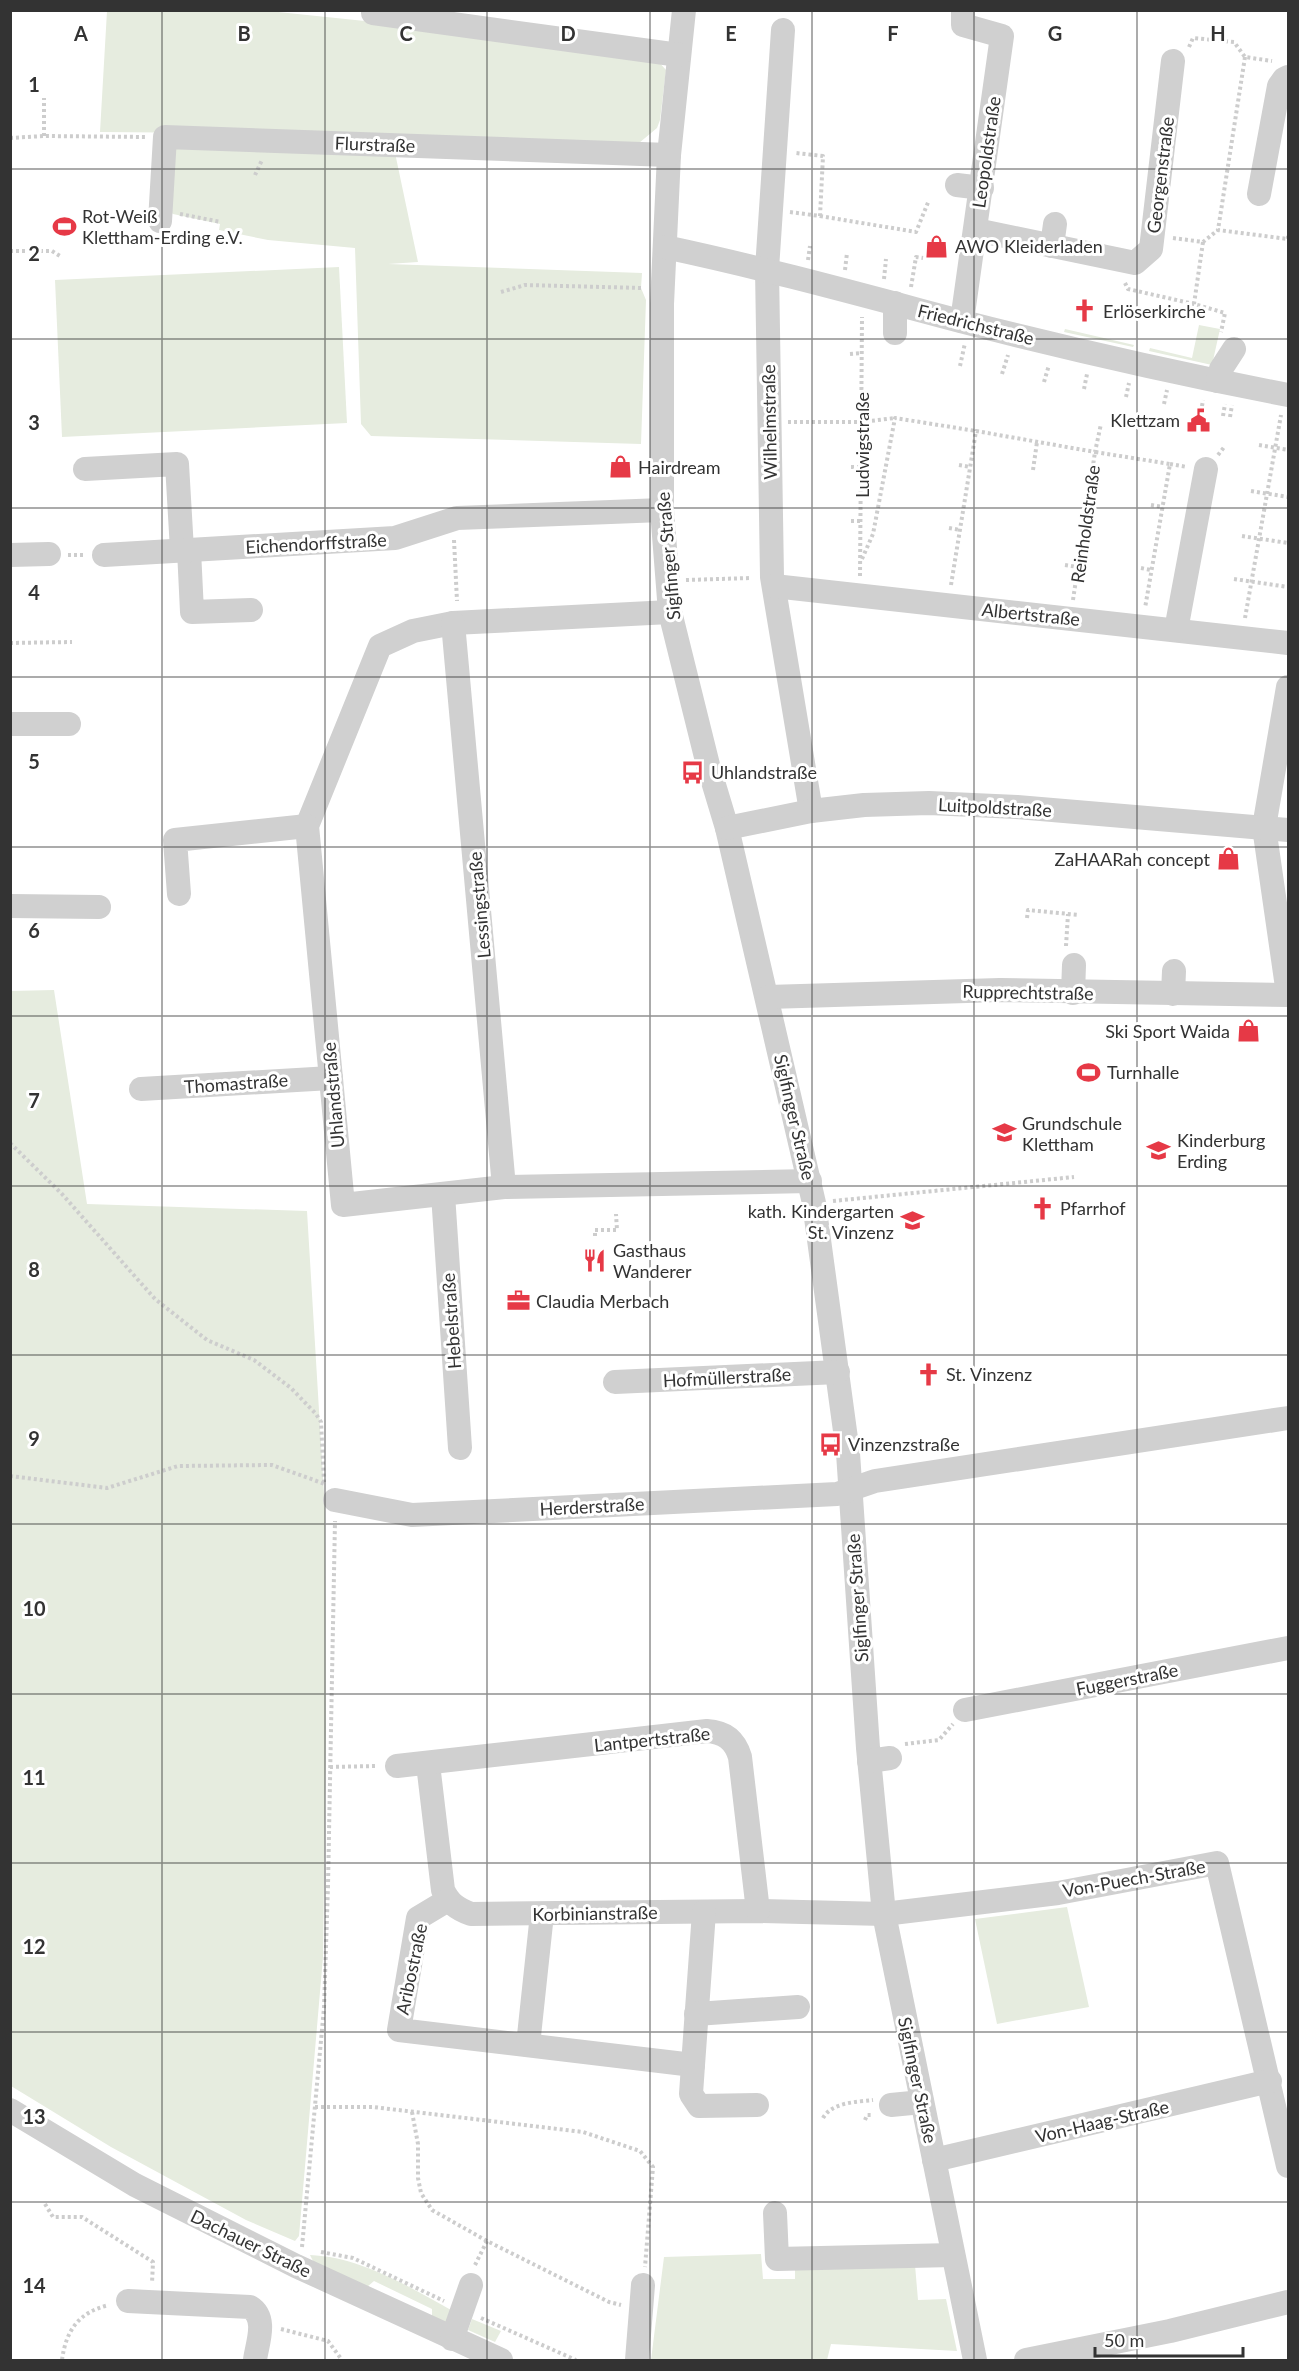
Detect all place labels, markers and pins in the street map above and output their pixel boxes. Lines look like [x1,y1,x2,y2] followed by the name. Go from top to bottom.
[82,205,243,248] place label: Rot-Weiß Klettham-Erding e.V.
[51,213,77,239] sports icon: Rot-Weiß Klettham-Erding e.V.
[924,233,950,259] shop icon: AWO Kleiderladen
[955,235,1103,257] place label: AWO Kleiderladen
[1072,298,1098,324] church icon: Erlöserkirche
[1103,300,1206,322] place label: Erlöserkirche
[1185,407,1211,433] public building icon: Klettzam
[1110,409,1180,431] place label: Klettzam
[607,454,633,480] shop icon: Hairdream
[638,456,720,478] place label: Hairdream
[680,759,706,785] bus stop icon: Uhlandstraße
[711,761,817,783] place label: Uhlandstraße
[1215,846,1241,872] shop icon: ZaHAARah concept
[1055,848,1211,870] place label: ZaHAARah concept
[1235,1018,1261,1044] shop icon: Ski Sport Waida
[1105,1020,1230,1042] place label: Ski Sport Waida
[1076,1059,1102,1085] sports icon: Turnhalle
[1107,1061,1179,1083] place label: Turnhalle
[1022,1112,1122,1155] place label: Grundschule Klettham
[991,1120,1017,1146] school or university icon: Grundschule Klettham
[1177,1129,1265,1172] place label: Kinderburg Erding
[1146,1137,1172,1163] school or university icon: Kinderburg Erding
[1029,1195,1055,1221] church icon: Pfarrhof
[1060,1197,1126,1219] place label: Pfarrhof
[748,1200,894,1243] place label: kath. Kindergarten St. Vinzenz
[899,1208,925,1234] school or university icon: kath. Kindergarten St. Vinzenz
[613,1239,692,1282] place label: Gasthaus Wanderer
[582,1247,608,1273] restaurant icon: Gasthaus Wanderer
[505,1288,531,1314] office icon: Claudia Merbach
[536,1290,669,1312] place label: Claudia Merbach
[915,1361,941,1387] church icon: St. Vinzenz
[946,1363,1032,1385] place label: St. Vinzenz
[817,1431,843,1457] bus stop icon: Vinzenzstraße
[848,1433,960,1455] place label: Vinzenzstraße

